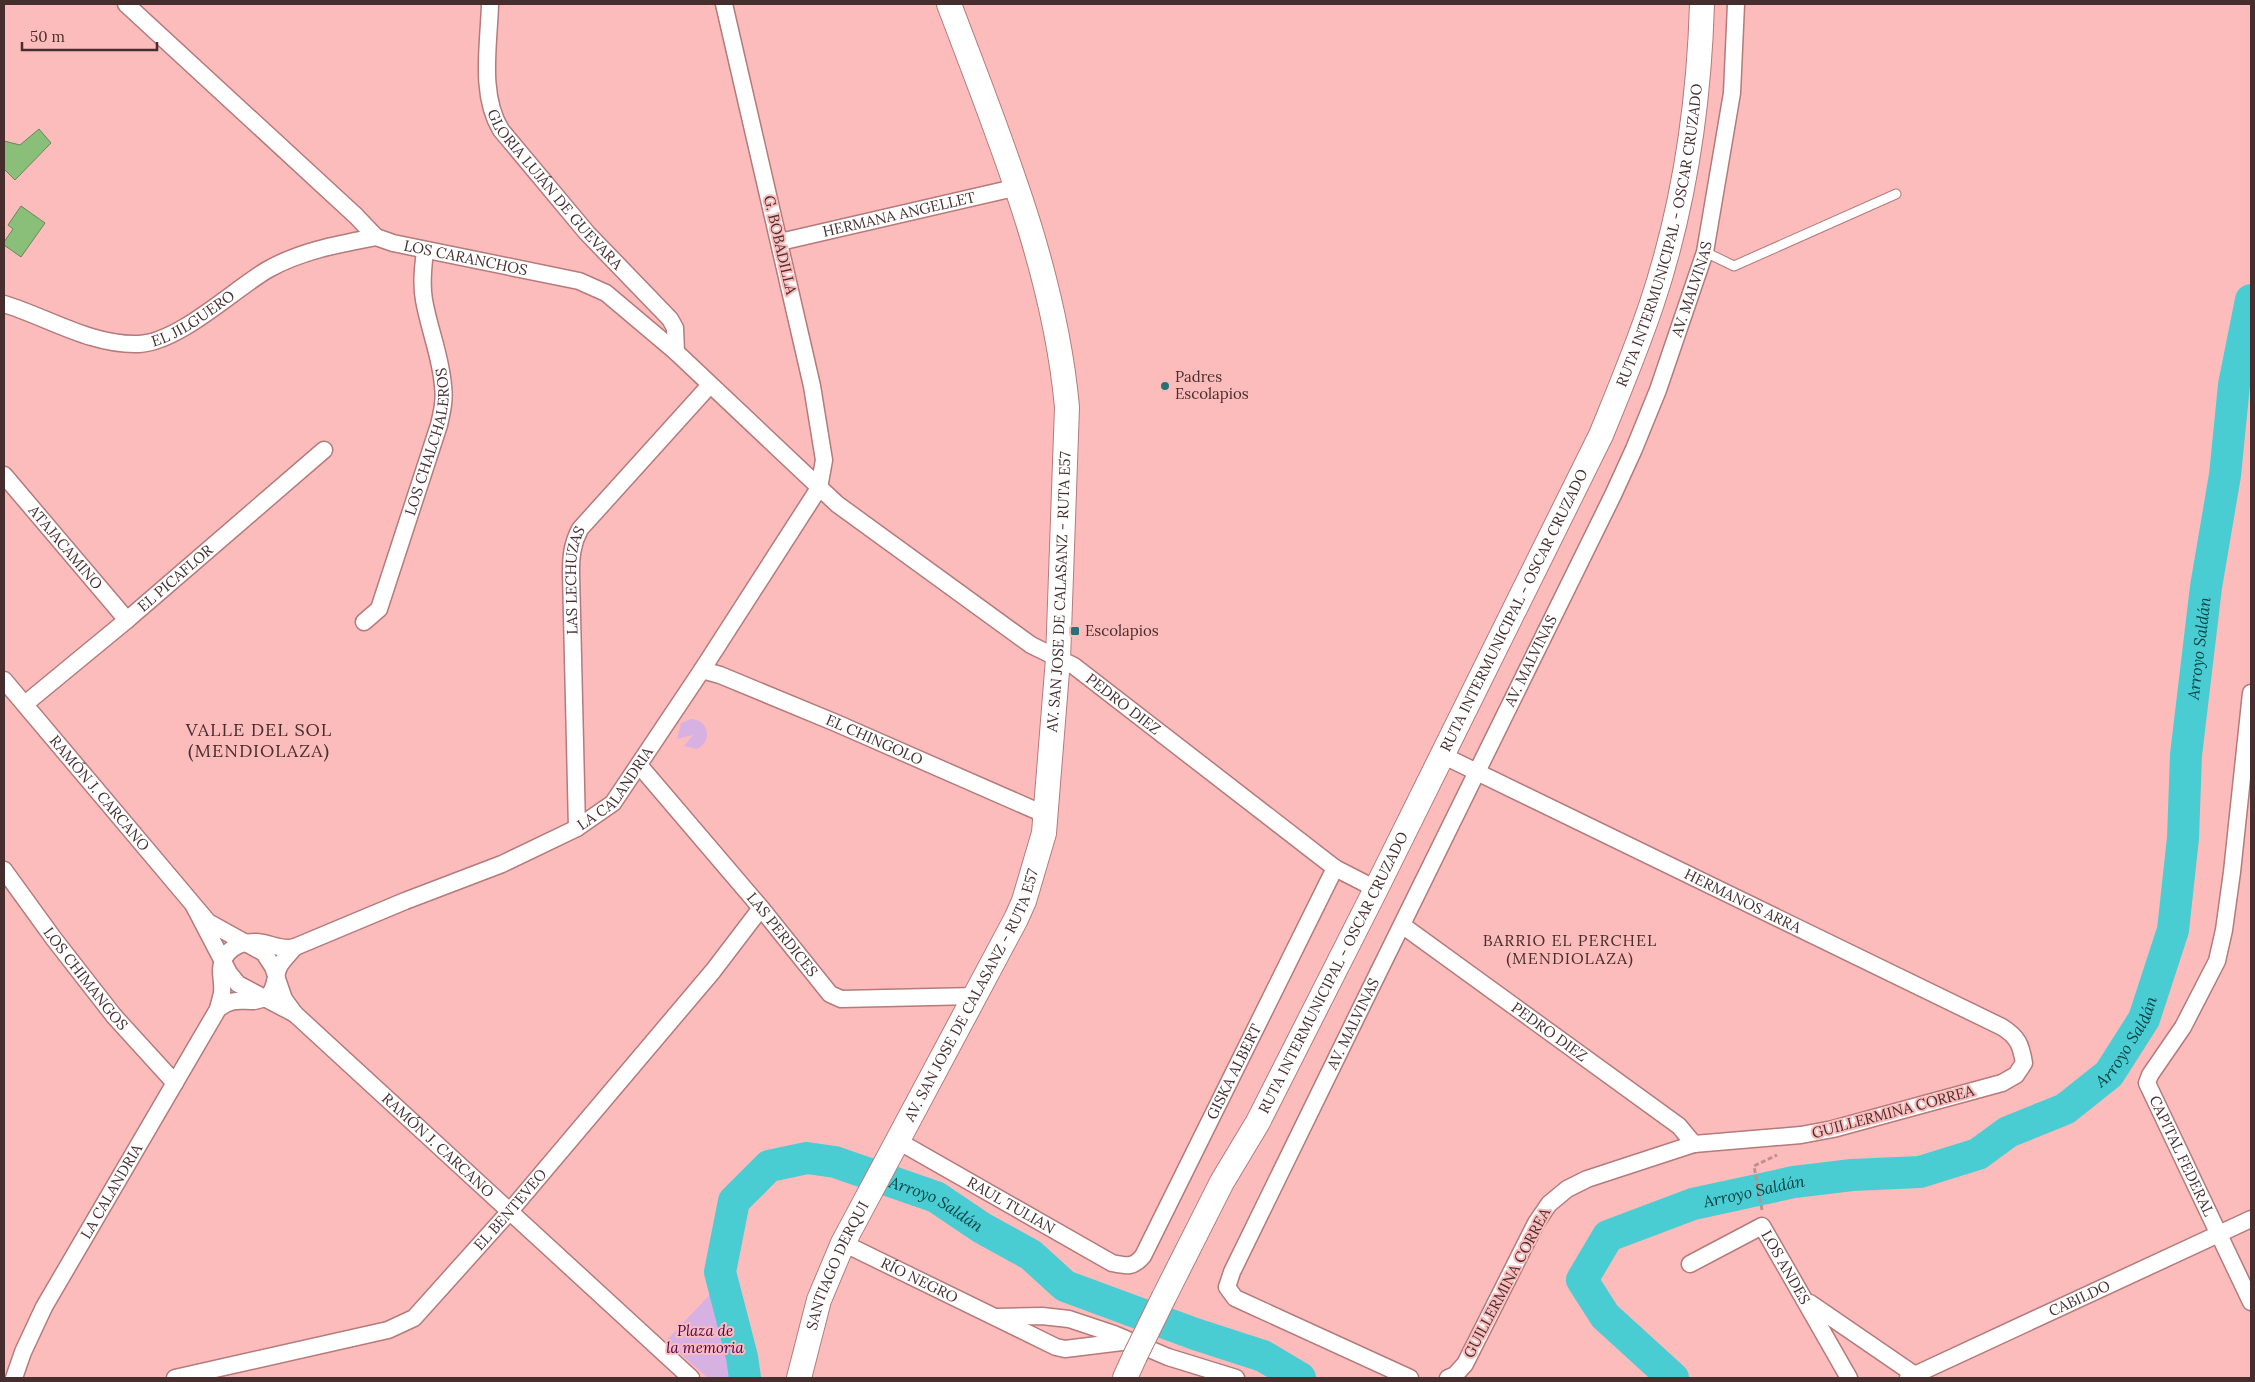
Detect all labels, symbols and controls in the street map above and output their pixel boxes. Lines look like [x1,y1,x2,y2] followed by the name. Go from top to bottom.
[22,20,158,52] scale bar
[30,27,65,46] text: 50 m
[1612,83,1706,389] street label: RUTA INTERMUNICIPAL - OSCAR CRUZADO
[483,106,627,274] street label: GLORIA LUJÁN DE GUEVARA
[821,187,977,241] street label: HERMANA ANGELLET
[760,193,801,297] street label: G. BOBADILLA
[402,235,529,279] street label: LOS CARANCHOS
[1666,240,1716,340] street label: AV. MALVINAS
[149,286,238,351] street label: EL JILGUERO
[400,366,453,518] street label: LOS CHALCHALEROS
[1175,367,1249,403] place label: Padres Escolapios
[1159,380,1171,392] marker: Padres Escolapios
[1042,451,1074,734] street label: AV. SAN JOSE DE CALASANZ - RUTA E57
[1436,465,1592,755] street label: RUTA INTERMUNICIPAL - OSCAR CRUZADO
[24,500,107,593] street label: ATAJACAMINO
[561,523,589,635] street label: LAS LECHUZAS
[133,540,217,616] street label: EL PICAFLOR
[2183,596,2215,702] water label: Arroyo Saldán
[1499,612,1561,710] street label: AV. MALVINAS
[1085,621,1159,640] place label: Escolapios
[1069,625,1081,637] marker: Escolapios
[1082,669,1165,738] street label: PEDRO DIEZ
[823,710,926,769] street label: EL CHINGOLO
[185,718,332,762] district label: VALLE DEL SOL (MENDIOLAZA)
[46,731,154,855] street label: RAMÓN J. CARCANO
[573,743,657,834] street label: LA CALANDRIA
[1254,828,1412,1117] street label: RUTA INTERMUNICIPAL - OSCAR CRUZADO
[1681,864,1805,937] street label: HERMANOS ARRA
[899,866,1042,1125] street label: AV. SAN JOSE DE CALASANZ - RUTA E57
[743,888,822,980] street label: LAS PERDICES
[39,923,132,1034] street label: LOS CHIMANGOS
[1483,930,1657,969] district label: BARRIO EL PERCHEL (MENDIOLAZA)
[1322,975,1383,1073] street label: AV. MALVINAS
[2090,994,2161,1092] water label: Arroyo Saldán
[1508,998,1591,1065] street label: PEDRO DIEZ
[1202,1020,1265,1123] street label: GISKA ALBERT
[1810,1081,1977,1142] street label: GUILLERMINA CORREA
[378,1089,498,1201] street label: RAMÓN J. CARCANO
[2145,1092,2219,1219] street label: CAPITAL FEDERAL
[76,1140,146,1242] street label: LA CALANDRIA
[469,1165,551,1254] street label: EL BENTEVEO
[886,1171,987,1236] water label: Arroyo Saldán
[1700,1171,1806,1212] water label: Arroyo Saldán
[964,1172,1059,1238] street label: RAUL TULIAN
[802,1198,873,1332] street label: SANTIAGO DERQUI
[1459,1204,1554,1361] street label: GUILLERMINA CORREA
[1757,1227,1815,1308] street label: LOS ANDES
[878,1253,961,1307] street label: RÍO NEGRO
[2045,1276,2113,1321] street label: CABILDO
[666,1321,745,1357] park label: Plaza de la memoria

